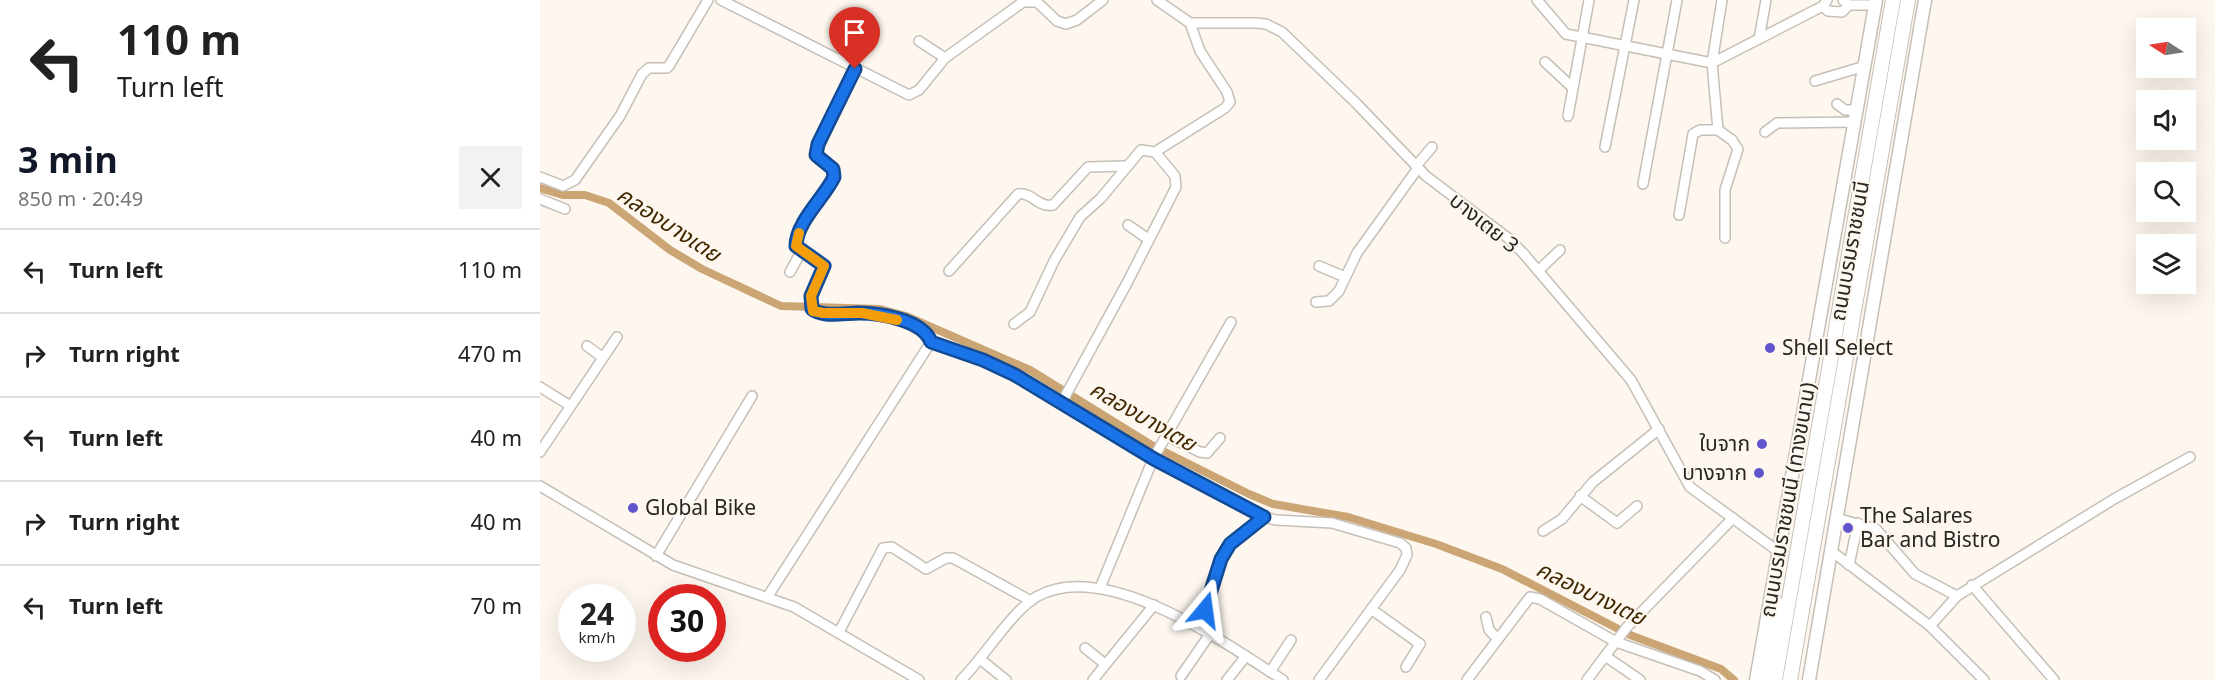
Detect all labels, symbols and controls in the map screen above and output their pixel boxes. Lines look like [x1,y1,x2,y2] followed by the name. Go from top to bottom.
[829,7,880,69] pin
[117,10,241,74] text: 110 m
[838,16,871,49] icon: arrive
[2136,18,2196,78] north arrow
[2136,18,2196,294] map controls
[18,24,96,102] icon: left
[117,68,223,109] text: Turn left
[2136,90,2196,150] button: sound
[18,135,118,189] text: 3 min
[459,146,522,209] button: close
[2136,162,2196,222] button: search
[610,179,728,272] water label: คลองบางเตย
[1823,179,1878,324] street label: ถนนบรมราชชนนี
[18,185,143,215] text: 850 m · 20:49
[1442,186,1525,261] street label: บางเตย 3
[2136,234,2196,294] button: layers
[18,255,51,288] icon: left
[69,255,163,288] text: Turn left
[458,255,522,288] text: 110 m
[1782,333,1893,364] place label: Shell Select
[18,339,51,372] icon: right
[69,339,180,372] text: Turn right
[458,339,522,372] text: 470 m
[1763,341,1777,355] marker: Shell Select
[1083,374,1203,462] water label: คลองบางเตย
[1753,380,1824,620] street label: ถนนบรมราชชนนี (ทางขนาน)
[18,423,51,456] icon: left
[69,423,163,456] text: Turn left
[471,423,522,456] text: 40 m
[1699,429,1750,460] place label: ใบจาก
[1755,437,1769,451] marker: ใบจาก
[1682,458,1747,489] place label: บางจาก
[1752,466,1766,480] marker: บางจาก
[645,493,756,524] place label: Global Bike
[626,501,640,515] marker: Global Bike
[1860,501,2000,556] place label: The Salares Bar and Bistro
[18,507,51,540] icon: right
[69,507,180,540] text: Turn right
[471,507,522,540] text: 40 m
[1841,521,1855,535] marker: The Salares Bar and Bistro
[1530,554,1652,636] water label: คลองบางเตย
[1173,578,1237,642] position arrow
[648,584,726,662] speed limit sign: 30
[18,591,51,624] icon: left
[69,591,163,624] text: Turn left
[471,591,522,624] text: 70 m
[580,593,614,639] text: 24
[579,627,615,650] text: km/h

